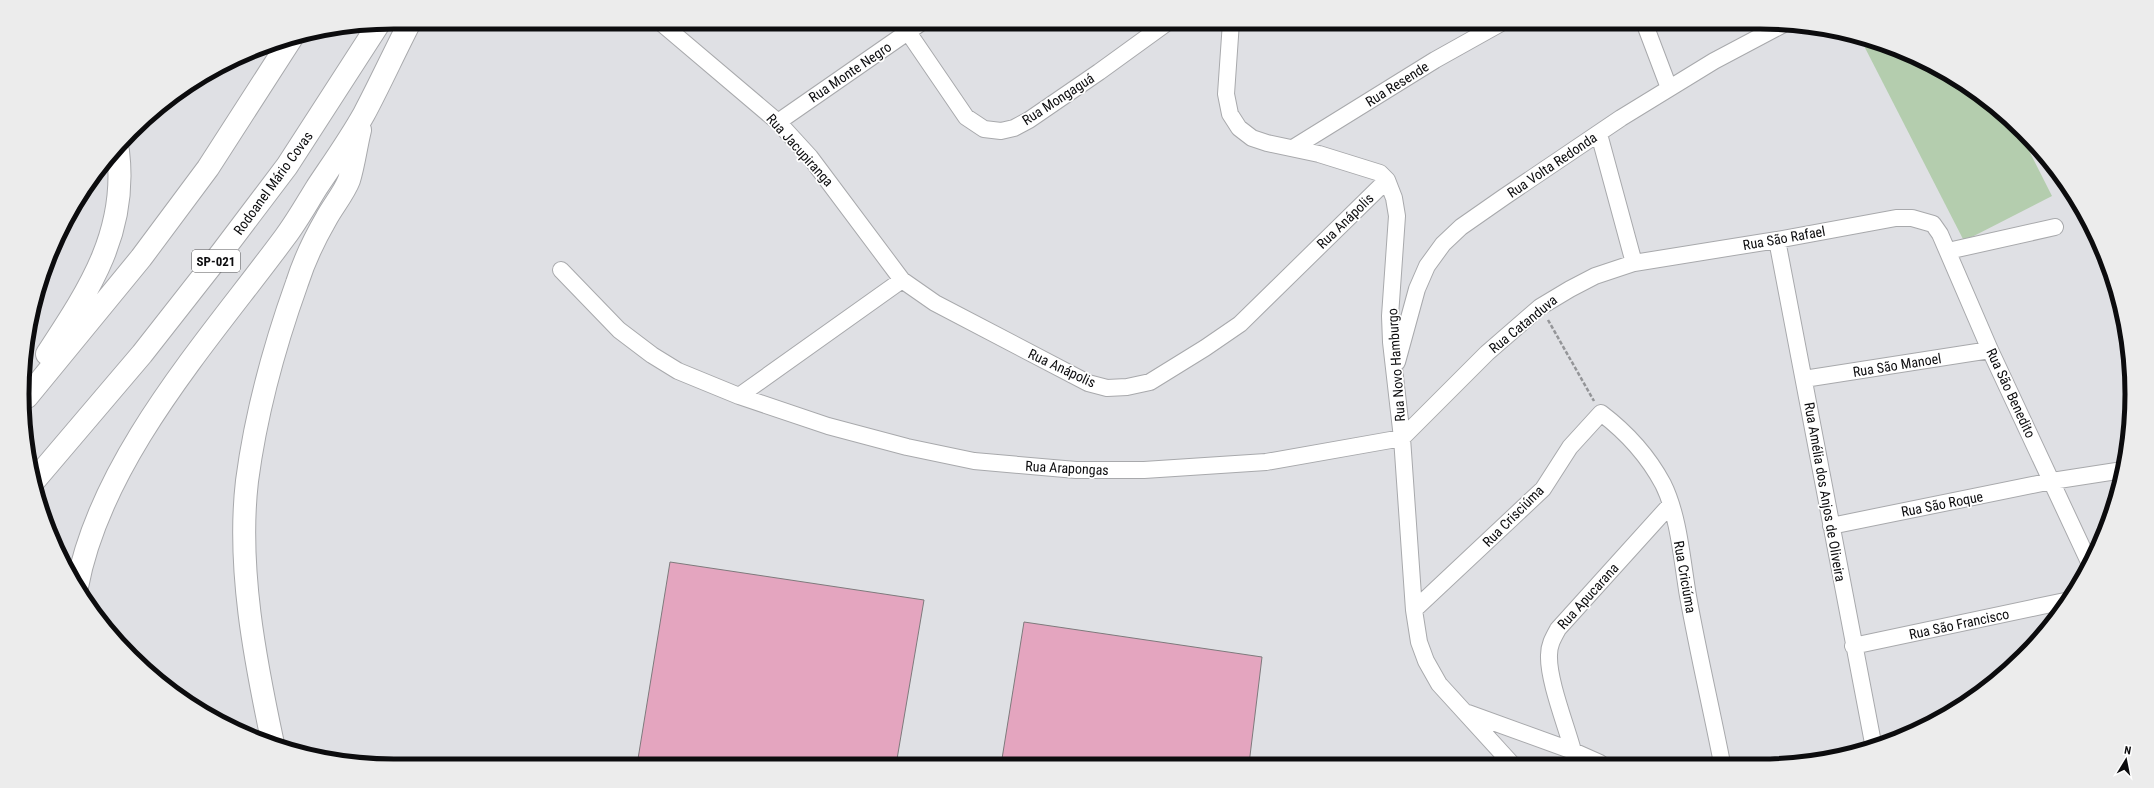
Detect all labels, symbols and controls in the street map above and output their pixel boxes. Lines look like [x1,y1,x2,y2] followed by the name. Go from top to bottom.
[806,39,894,105] street label: Rua Monte Negro
[1363,58,1432,110] street label: Rua Resende
[1019,70,1097,128] street label: Rua Mongaguá
[763,110,837,190] street label: Rua Jacupiranga
[230,128,316,238] street label: Rodoanel Mário Covas
[1504,129,1600,201] street label: Rua Volta Redonda
[1313,190,1377,252] street label: Rua Anápolis
[1742,223,1826,253] street label: Rua São Rafael
[192,250,240,272] road number: SP-021
[1486,292,1560,356] street label: Rua Catanduva
[1384,308,1408,422] street label: Rua Novo Hamburgo
[1026,345,1098,391] street label: Rua Anápolis
[1983,346,2039,440] street label: Rua São Benedito
[1852,350,1942,380] street label: Rua São Manoel
[1801,401,1849,583] street label: Rua Amélia dos Anjos de Oliveira
[1025,458,1109,478] street label: Rua Arapongas
[1479,482,1547,550] street label: Rua Crisciúma
[1900,488,1985,520] street label: Rua São Roque
[1671,540,1699,614] street label: Rua Criciúma
[1554,560,1622,632] street label: Rua Apucarana
[1907,606,2011,642] street label: Rua São Francisco
[2106,740,2146,780] north arrow
[2123,744,2132,758] text: N

